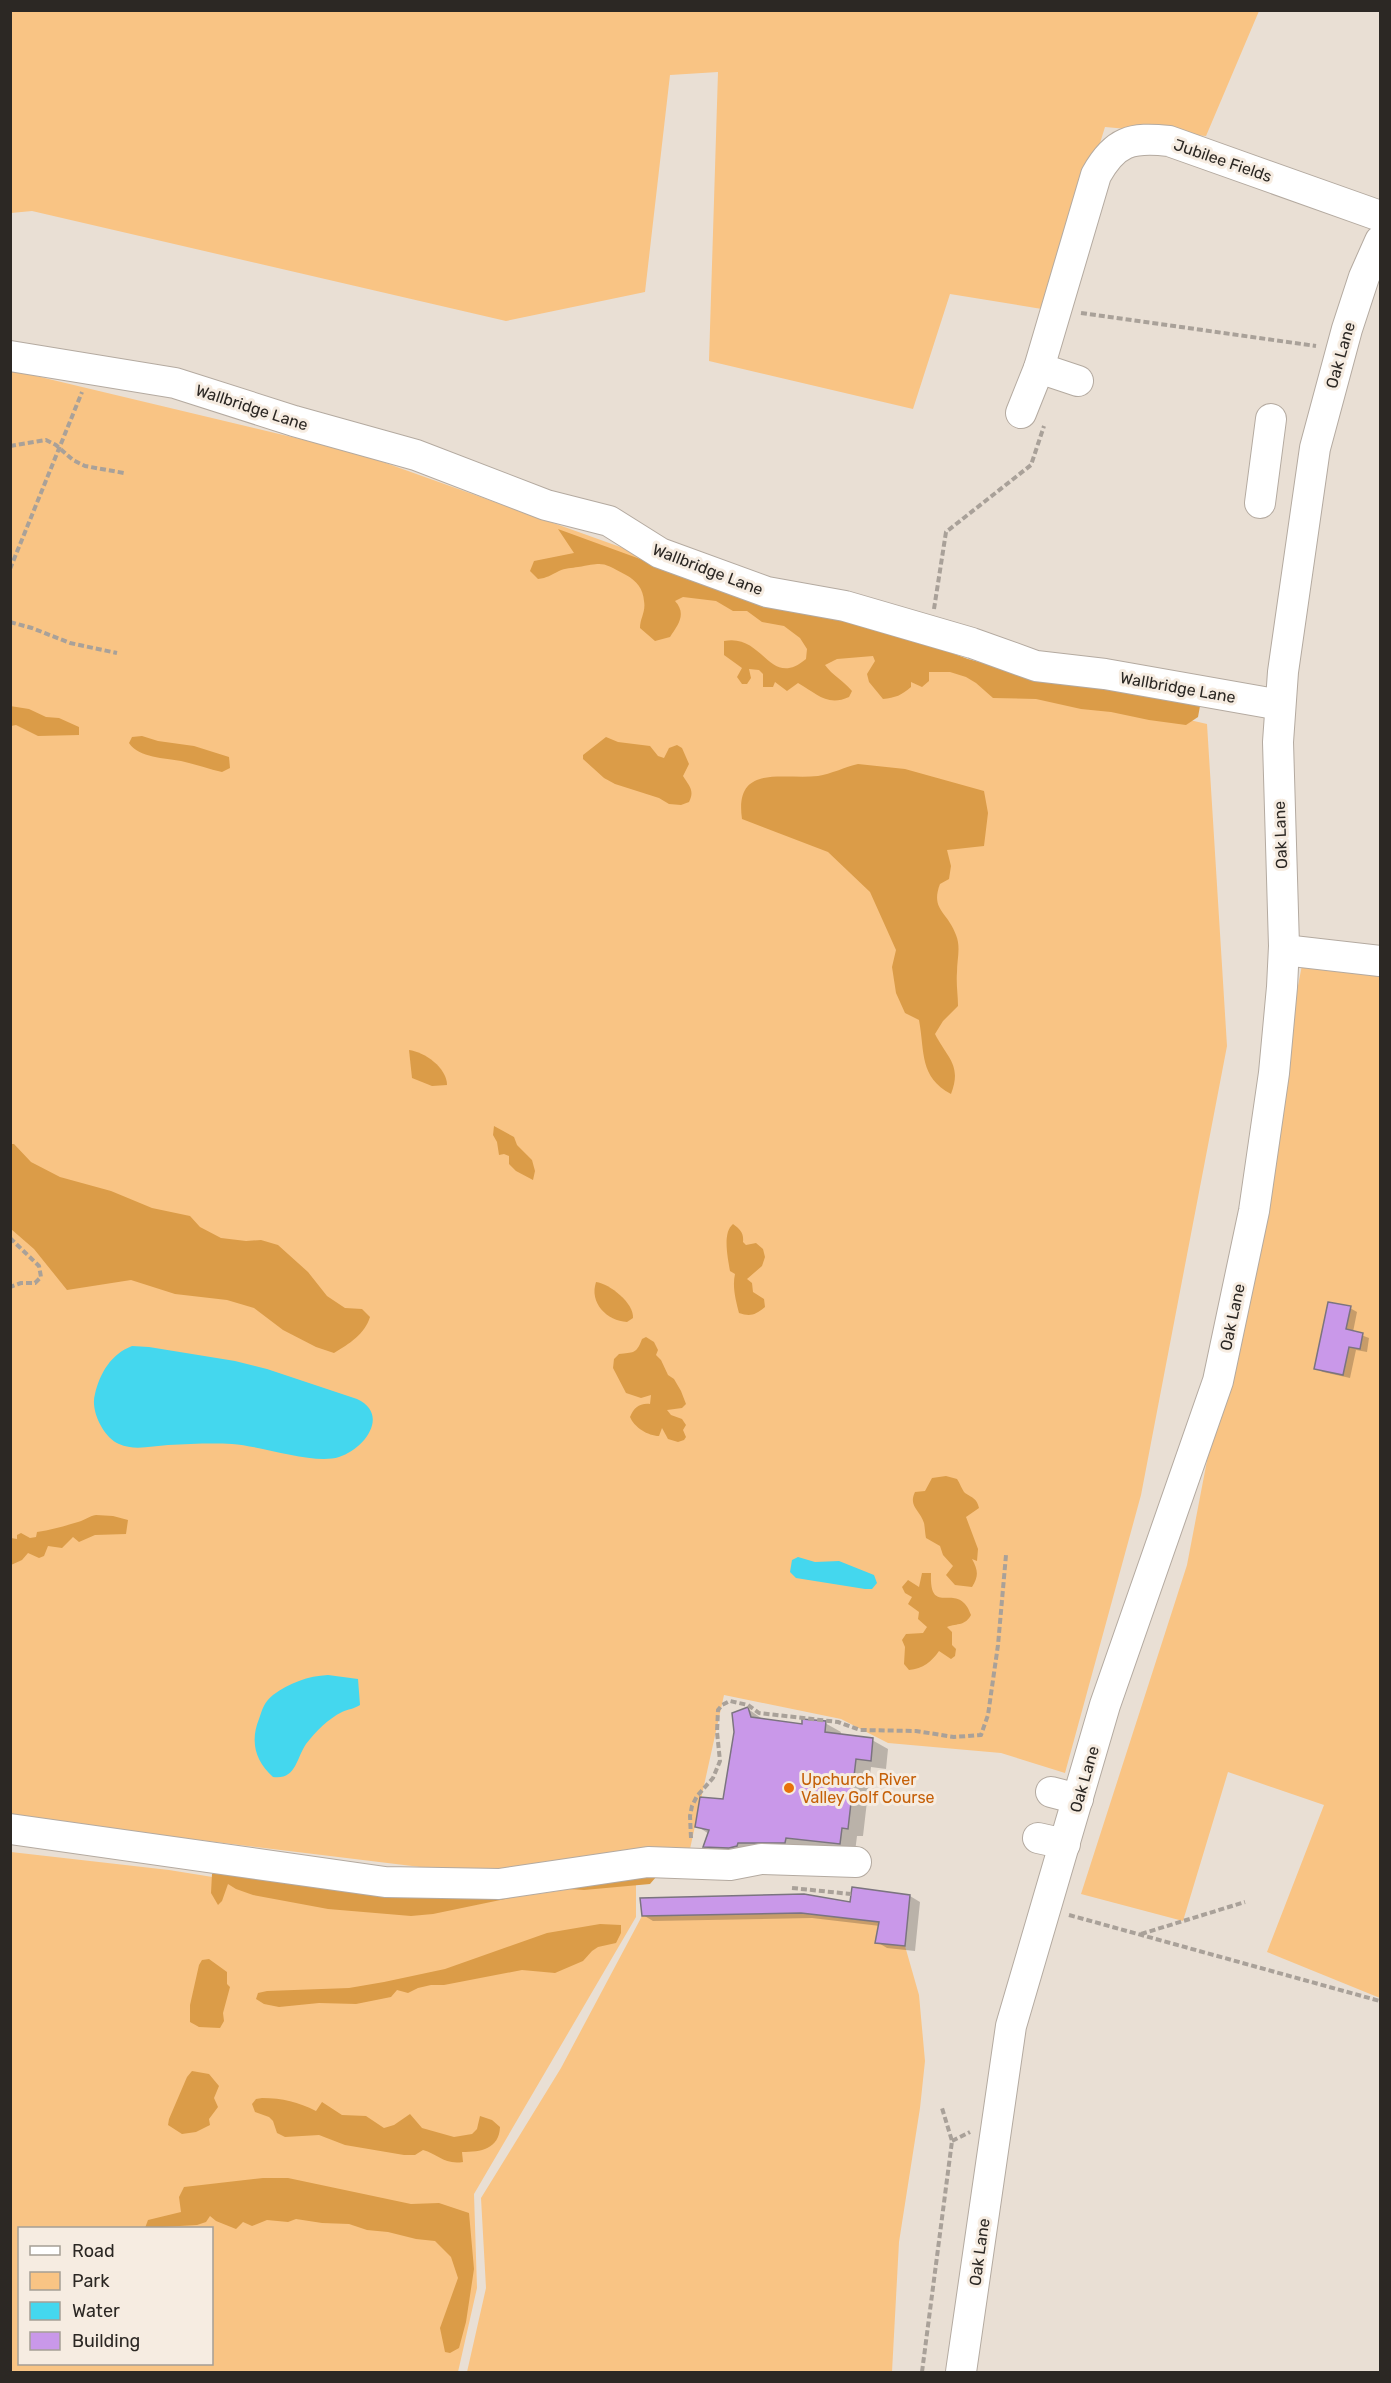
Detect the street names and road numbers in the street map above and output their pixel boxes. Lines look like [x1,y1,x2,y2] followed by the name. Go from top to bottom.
[1171,135,1274,186] street label: Jubilee Fields
[1322,320,1359,391] street label: Oak Lane
[193,380,310,435] street label: Wallbridge Lane
[650,540,766,599] street label: Wallbridge Lane
[1119,668,1237,707] street label: Wallbridge Lane
[1270,801,1291,869] street label: Oak Lane
[1216,1282,1249,1352] street label: Oak Lane
[1066,1744,1103,1815] street label: Oak Lane
[965,2217,994,2287] street label: Oak Lane

